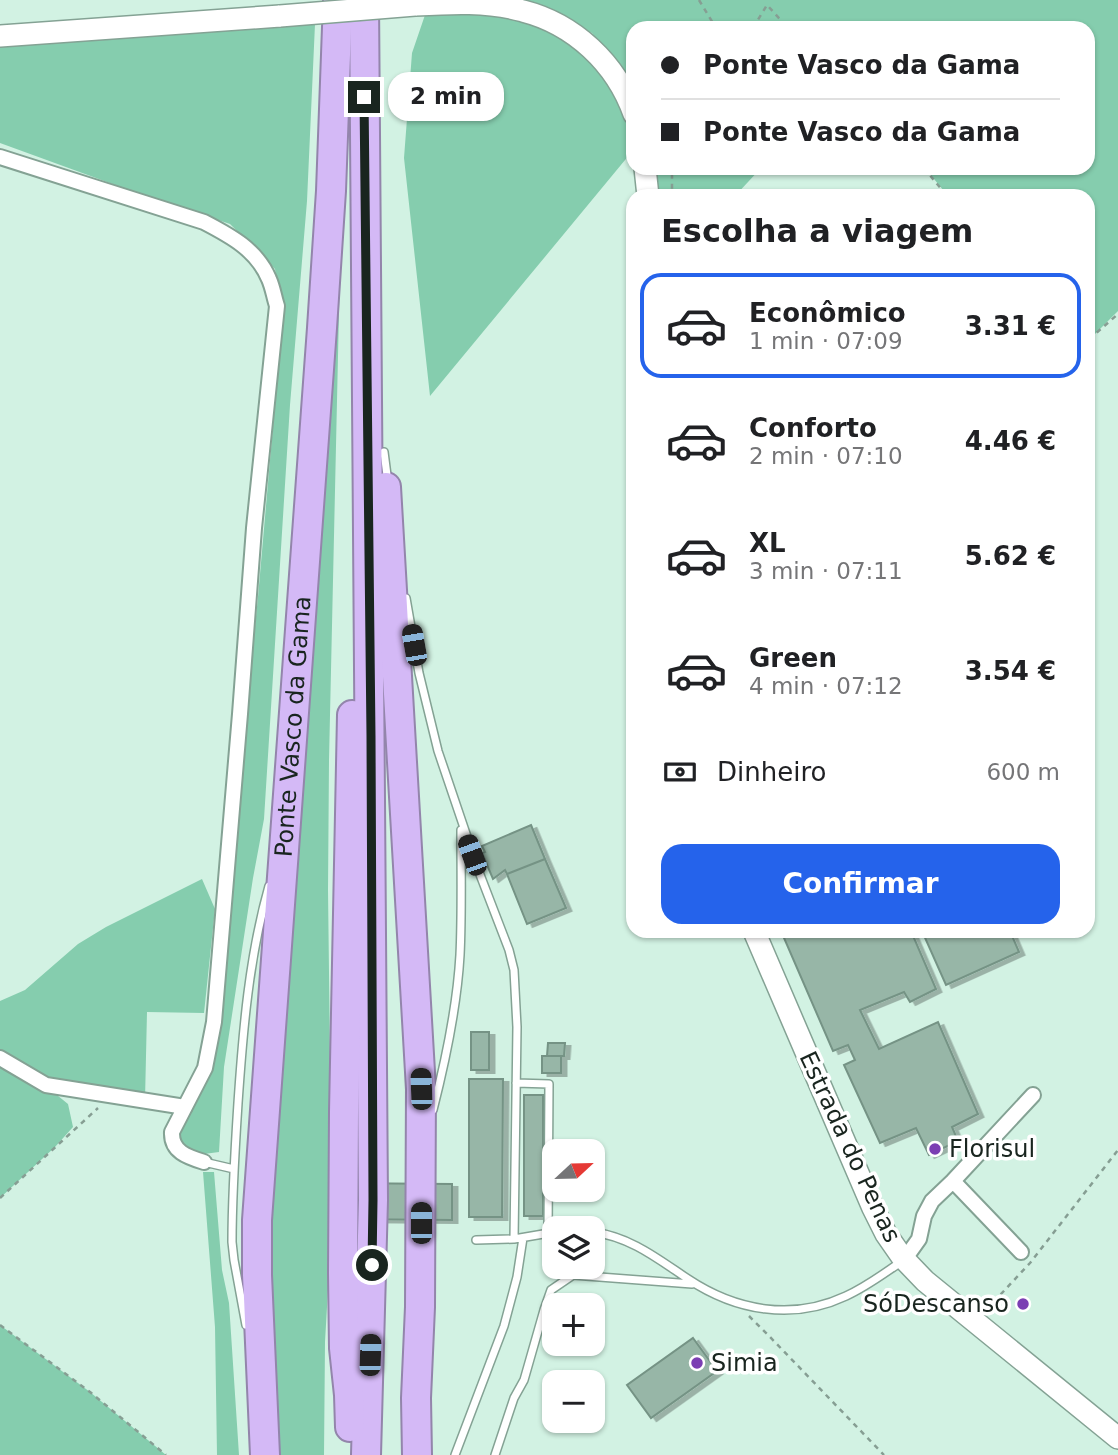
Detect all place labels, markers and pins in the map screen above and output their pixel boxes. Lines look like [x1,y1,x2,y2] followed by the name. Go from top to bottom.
[949,1135,1035,1163] place label: Florisul
[927,1141,943,1157] marker: Florisul
[863,1290,1009,1318] place label: SóDescanso
[1015,1296,1031,1312] marker: SóDescanso
[711,1349,778,1377] place label: Simia
[689,1355,705,1371] marker: Simia

